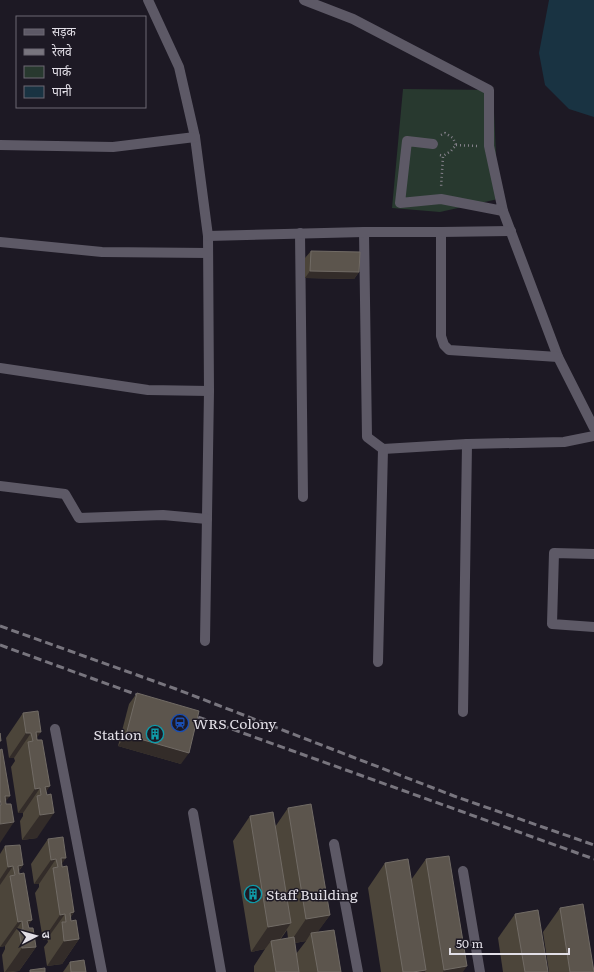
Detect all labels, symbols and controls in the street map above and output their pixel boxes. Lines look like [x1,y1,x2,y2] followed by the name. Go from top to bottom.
[16,16,146,108] legend
[52,22,77,40] text: सड़क
[52,42,72,60] text: रेलवे
[52,62,72,80] text: पार्क
[52,82,73,100] text: पानी
[170,713,190,733] station icon: WRS Colony
[193,713,277,733] place label: WRS Colony
[93,724,142,744] place label: Station
[145,724,165,744] building icon: Station
[243,884,263,904] building icon: Staff Building
[266,884,358,904] place label: Staff Building
[16,916,56,956] north arrow
[450,930,569,956] scale bar
[39,931,55,939] text: उ
[456,934,483,952] text: 50 m

